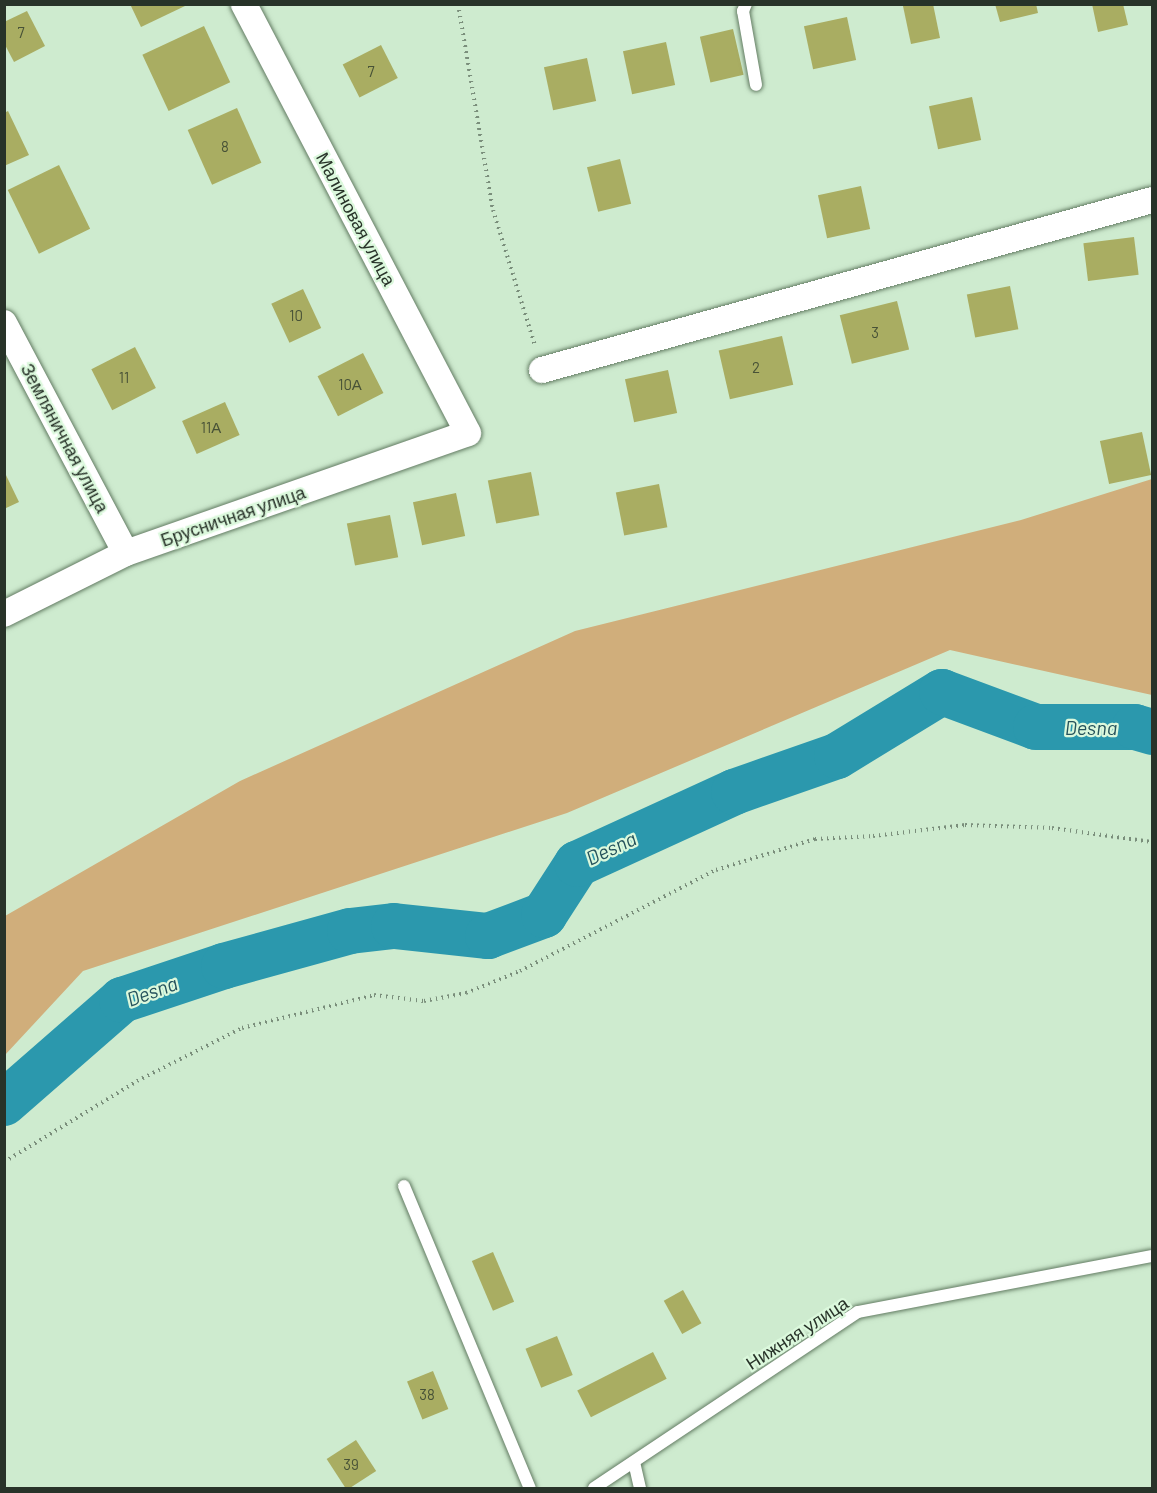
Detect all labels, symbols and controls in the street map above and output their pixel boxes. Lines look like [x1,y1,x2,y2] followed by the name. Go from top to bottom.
[17,24,25,42] house number: 7
[367,63,375,81] house number: 7
[221,138,229,156] house number: 8
[312,149,400,289] street label: Малиновая улица
[289,307,303,325] house number: 10
[871,324,879,342] house number: 3
[752,359,760,377] house number: 2
[17,360,113,516] street label: Земляничная улица
[119,369,129,387] house number: 11
[338,376,362,394] house number: 10А
[201,419,221,437] house number: 11А
[158,481,308,551] street label: Брусничная улица
[1065,715,1117,739] water label: Desna
[582,826,640,870] water label: Desna
[123,971,181,1011] water label: Desna
[742,1292,852,1374] street label: Нижняя улица
[419,1386,435,1404] house number: 38
[343,1456,359,1474] house number: 39

